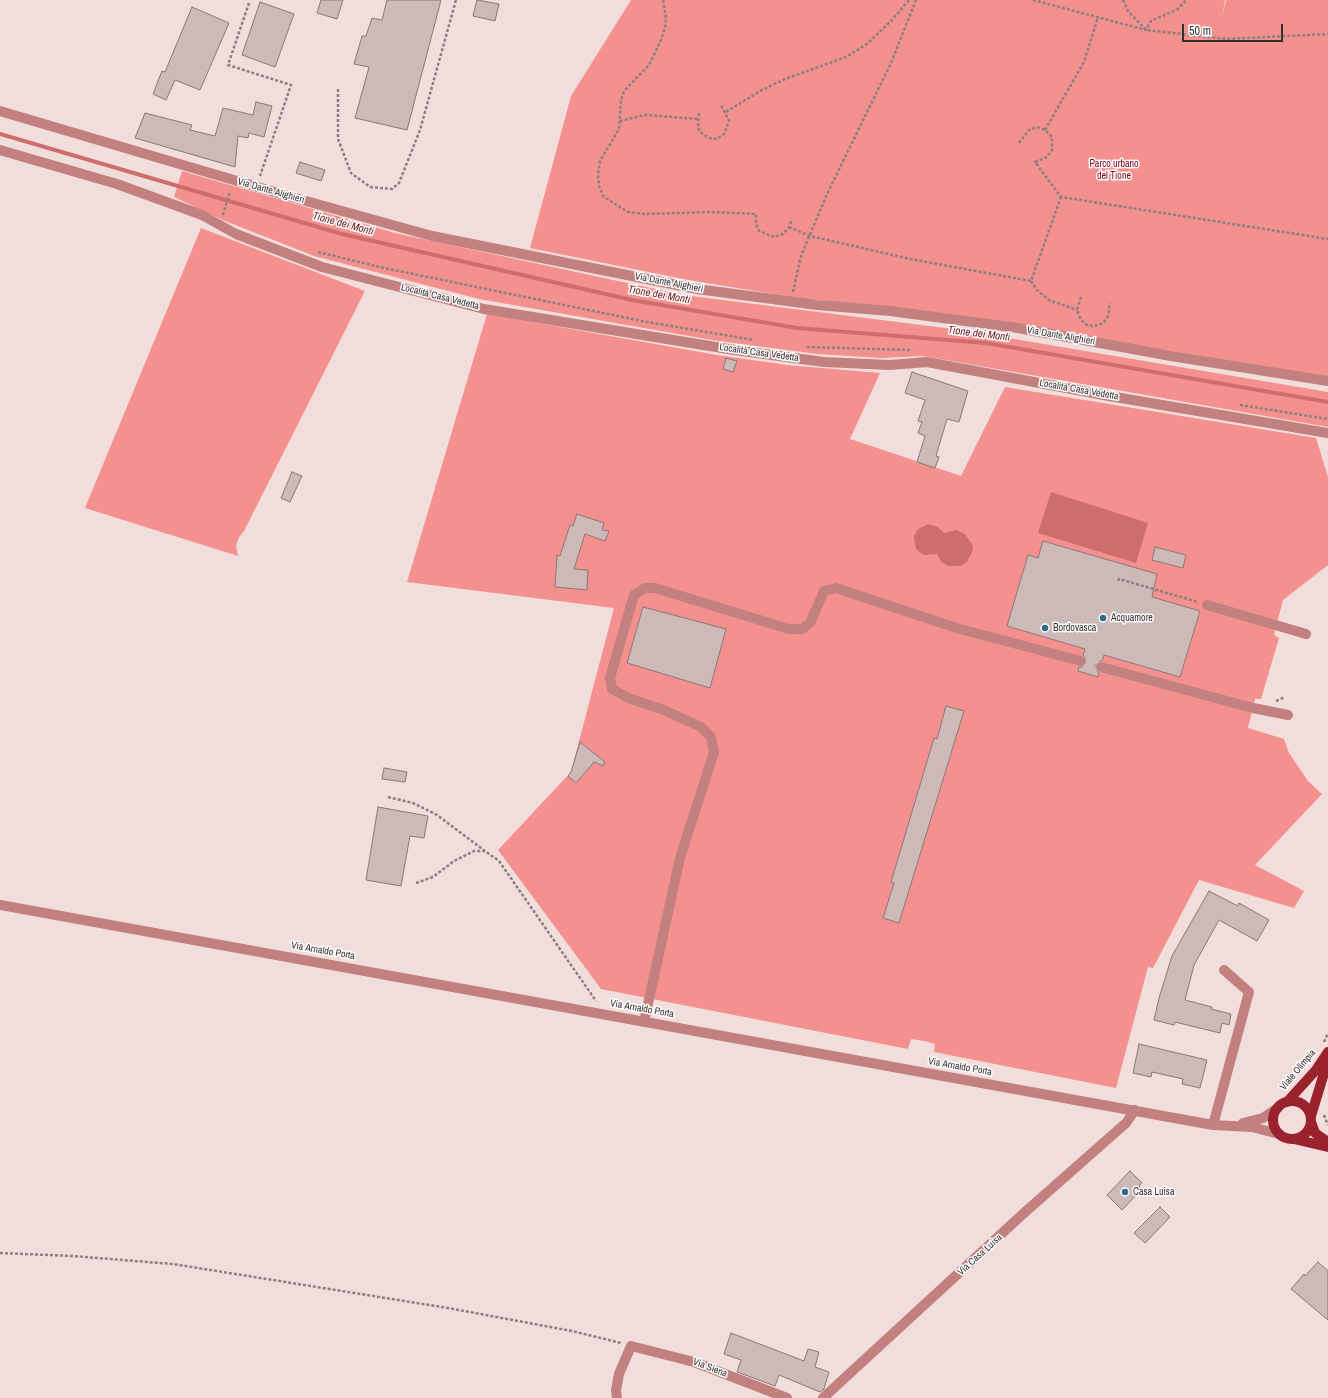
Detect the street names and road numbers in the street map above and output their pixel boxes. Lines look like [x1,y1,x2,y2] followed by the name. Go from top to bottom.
[236,176,306,206] street label: Via Dante Alighieri
[634,271,704,295] street label: Via Dante Alighieri
[400,281,480,313] street label: Località Casa Vedetta
[1026,324,1096,348] street label: Via Dante Alighieri
[718,341,800,365] street label: Località Casa Vedetta
[1038,377,1120,403] street label: Località Casa Vedetta
[290,939,356,963] street label: Via Arnaldo Porta
[609,997,675,1021] street label: Via Arnaldo Porta
[1277,1047,1319,1093] street label: Viale Olimpia
[927,1055,993,1079] street label: Via Arnaldo Porta
[955,1232,1005,1278] street label: Via Casa Luisa
[691,1356,729,1380] street label: Via Siena

